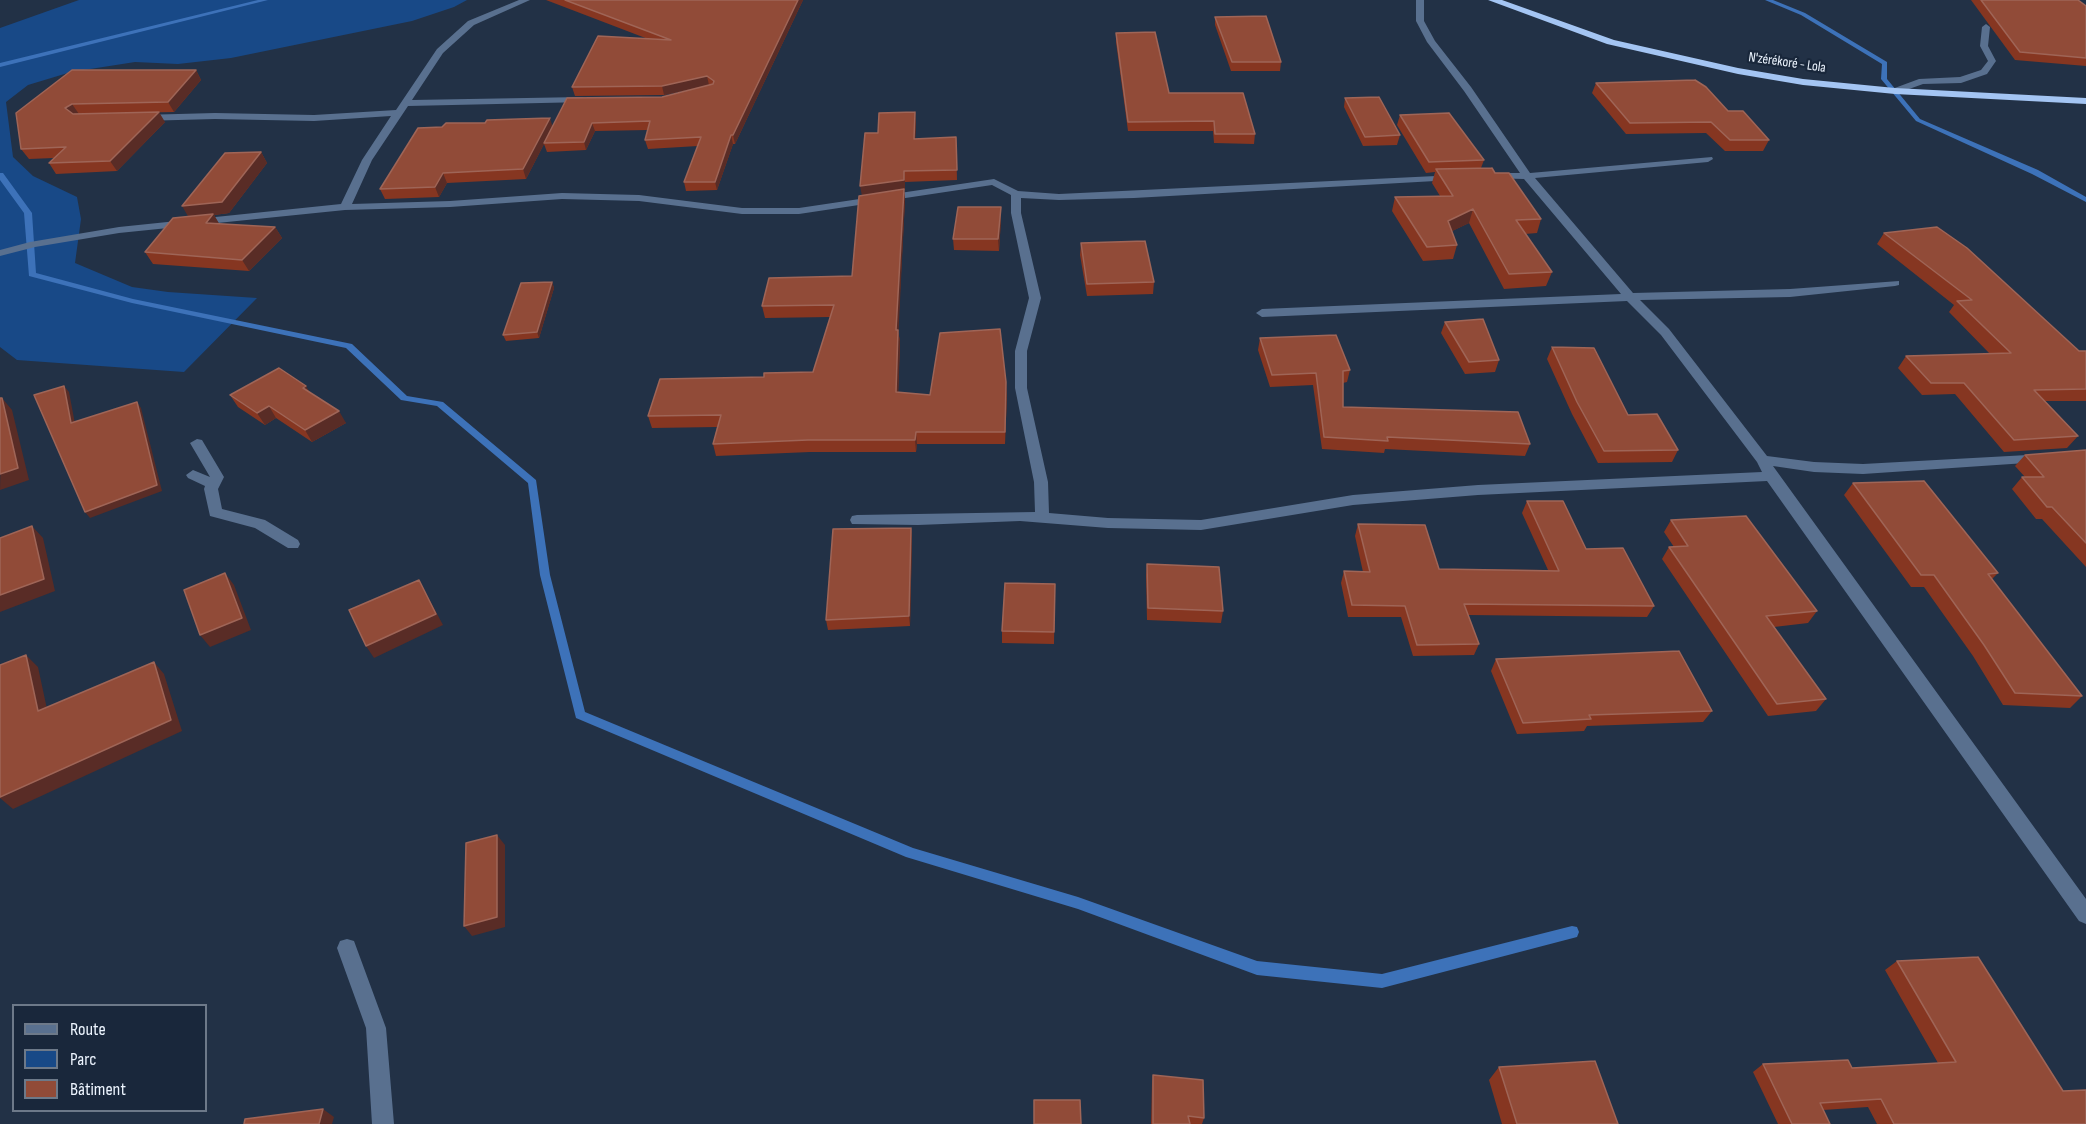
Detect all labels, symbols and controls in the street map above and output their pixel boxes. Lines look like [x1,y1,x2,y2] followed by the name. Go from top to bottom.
[1747,49,1827,77] street label: N'zérékoré - Lola
[12,1004,207,1112] legend
[70,1019,106,1040] text: Route
[70,1049,96,1070] text: Parc
[70,1079,126,1100] text: Bâtiment

